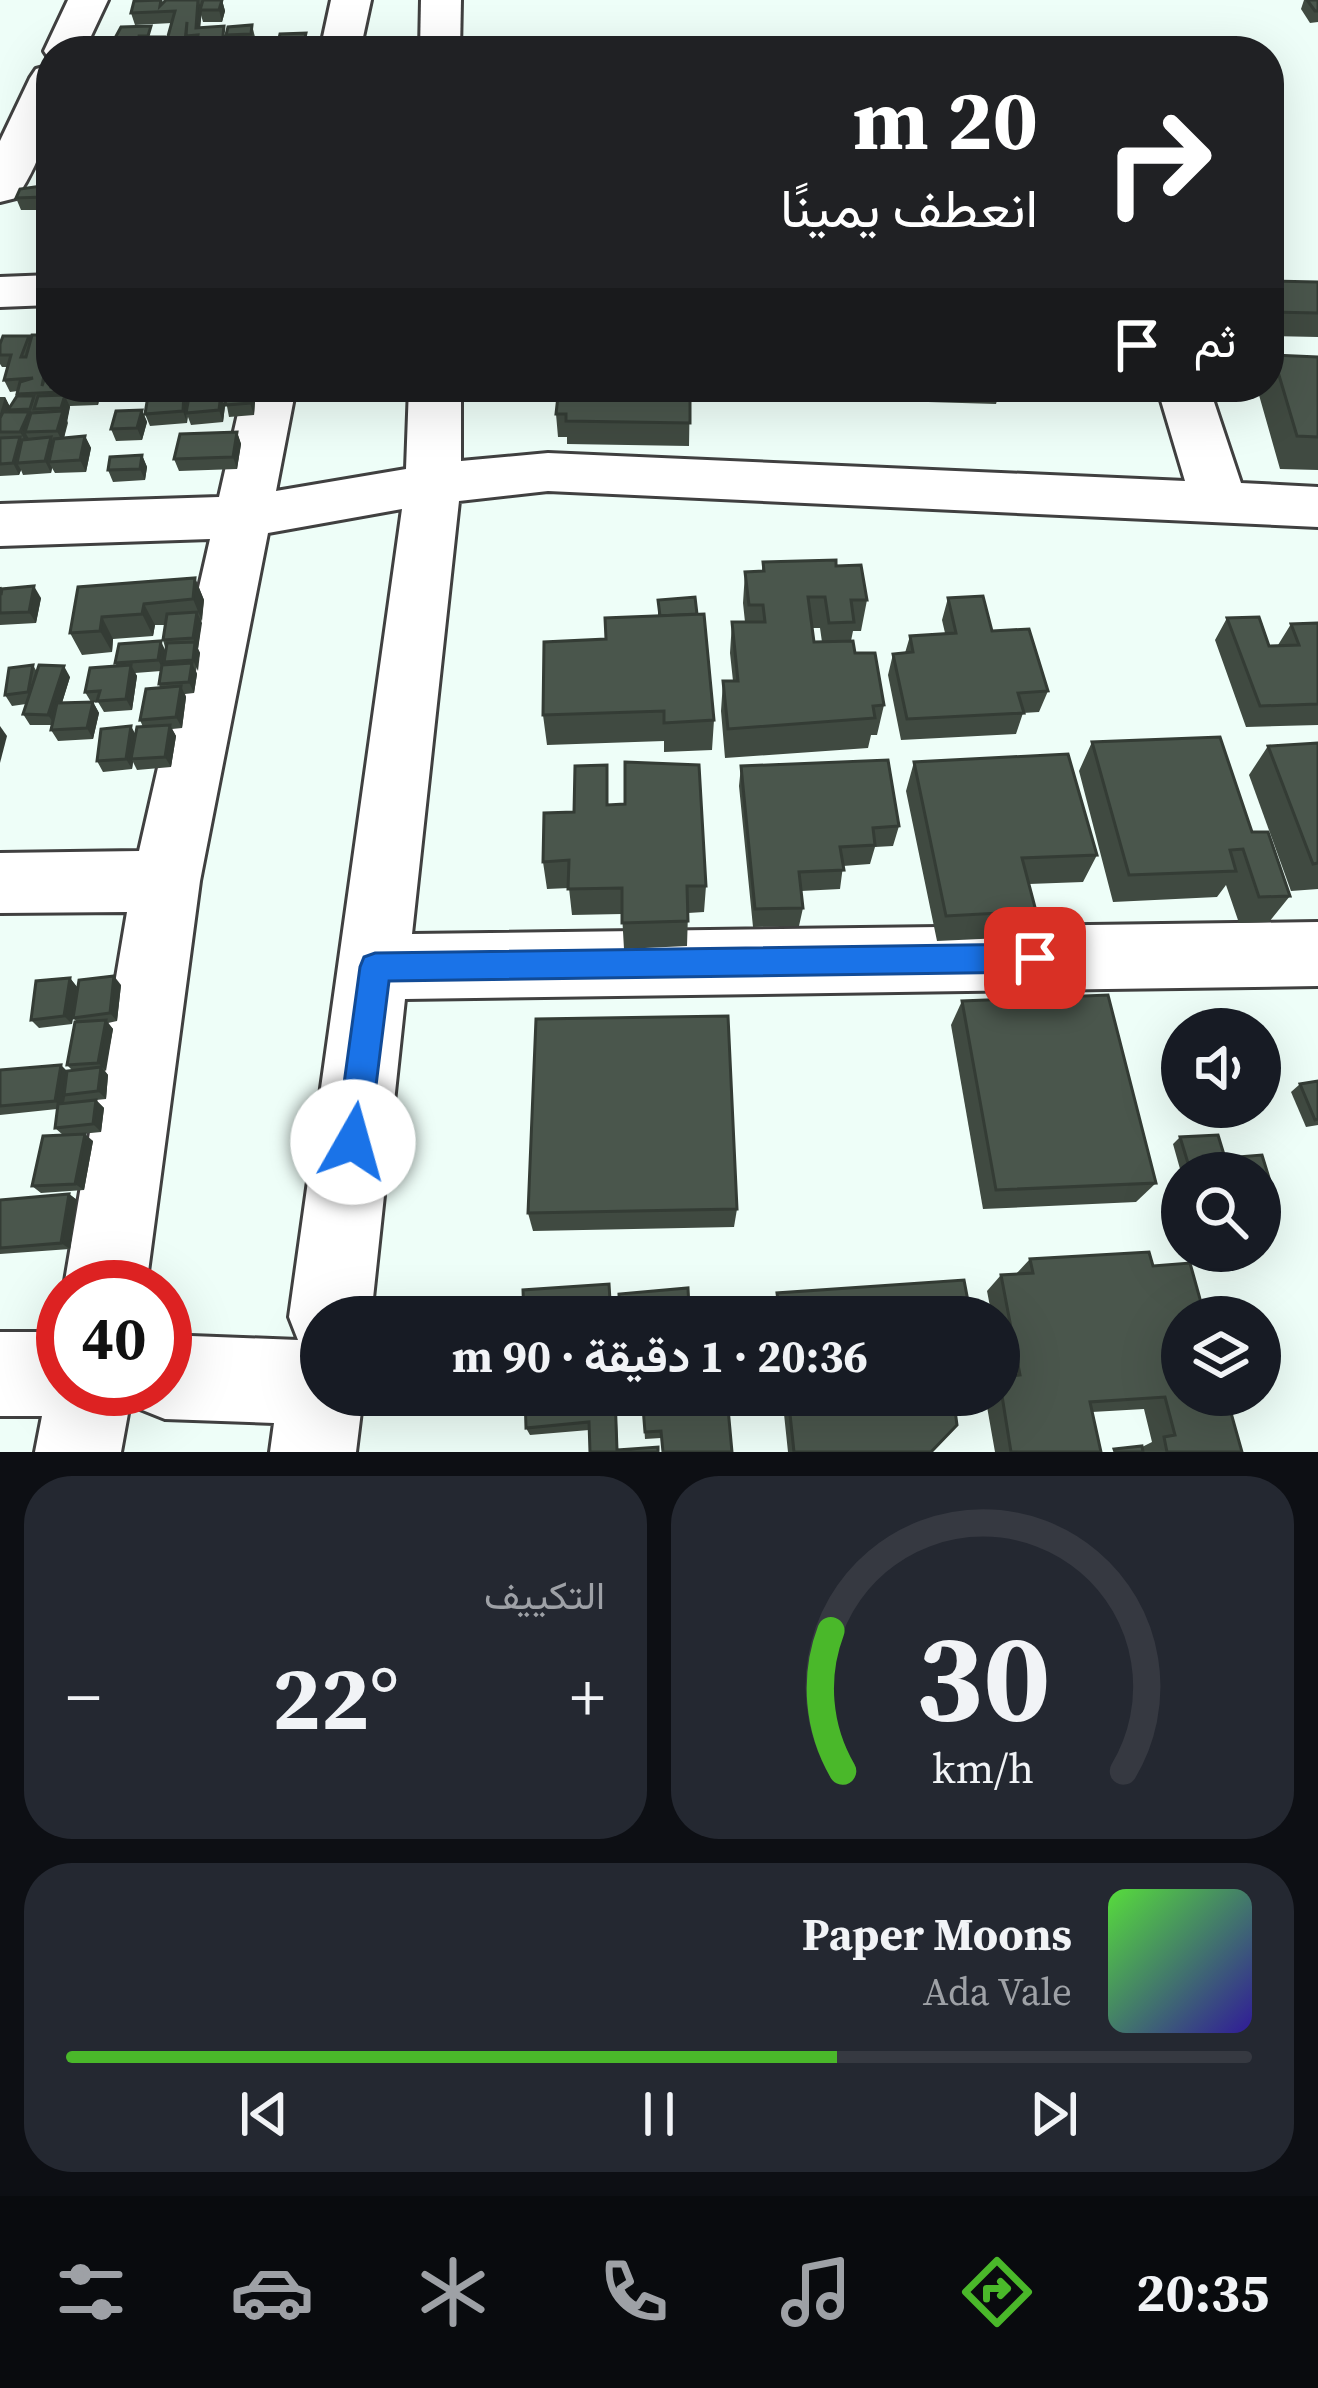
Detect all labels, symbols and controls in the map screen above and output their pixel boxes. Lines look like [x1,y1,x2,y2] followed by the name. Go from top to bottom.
[853,62,1038,177] text: 20 m
[1080,84,1236,240] icon: right
[780,171,1038,245] text: انعطف يمينًا
[1194,310,1236,372] text: ثم
[1104,312,1170,378] icon: arrive
[984,907,1086,1009] pin
[1002,925,1068,991] icon: arrive
[1161,1008,1281,1416] map controls
[1161,1008,1281,1128] button: sound
[290,1079,416,1205] position arrow
[1161,1152,1281,1272] button: search
[36,1260,192,1416] speed limit sign: 40
[1161,1296,1281,1416] button: layers
[452,1325,868,1387] text: 20:36 · 1 دقيقة · 90 m
[484,1569,605,1622] text: التكييف
[915,1591,1050,1762] text: 30
[272,1636,399,1759] text: 22°
[66,1652,101,1742] text: −
[570,1652,605,1742] text: +
[931,1738,1034,1796] text: km/h
[802,1903,1072,1965] text: Paper Moons
[923,1965,1072,2018] text: Ada Vale
[231,2081,297,2147] icon: previous
[626,2081,692,2147] icon: pause
[1021,2081,1087,2147] icon: next
[49,2250,133,2334] icon: filters
[230,2250,314,2334] icon: car
[411,2250,495,2334] icon: climate
[592,2250,676,2334] icon: phone
[774,2250,858,2334] icon: music
[955,2250,1039,2334] icon: directions
[1136,2255,1269,2329] text: 20:35

